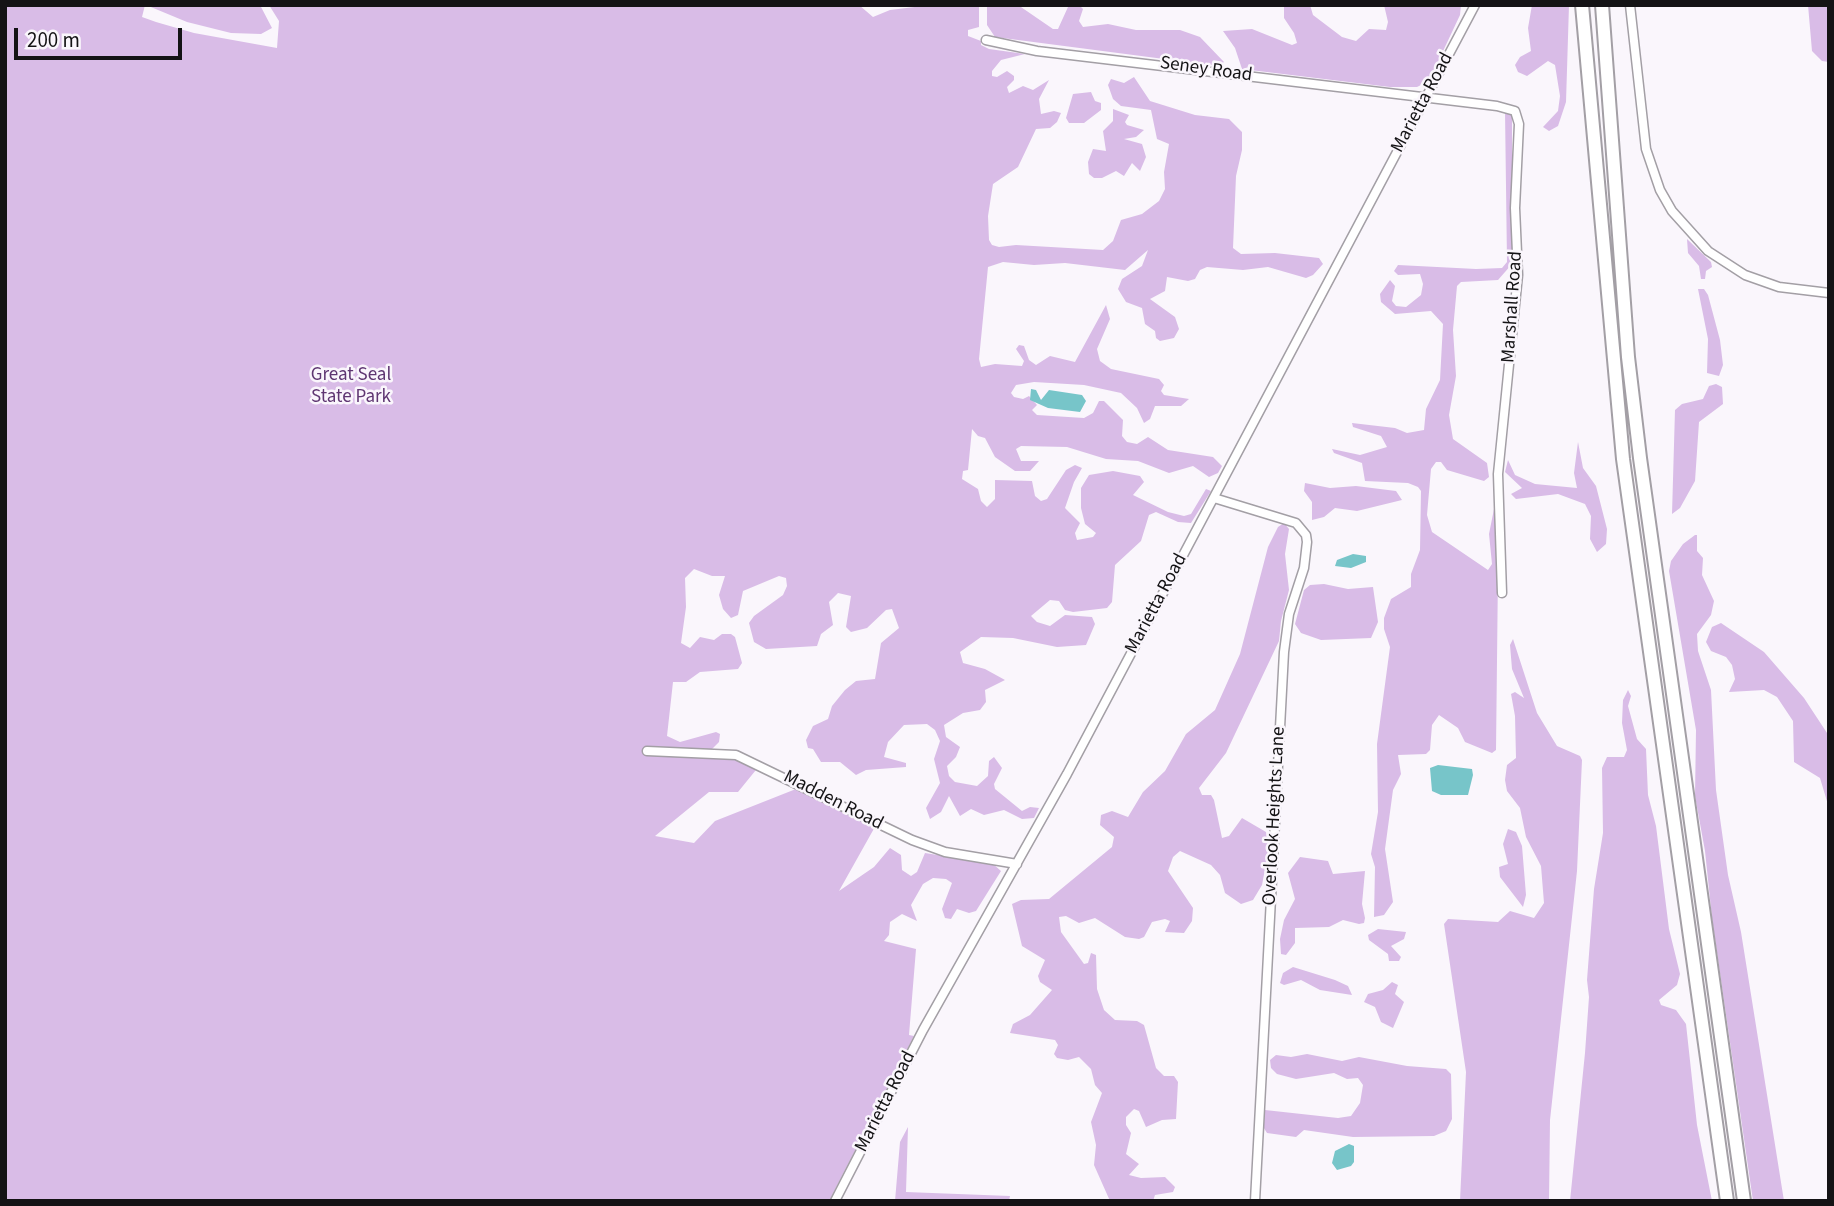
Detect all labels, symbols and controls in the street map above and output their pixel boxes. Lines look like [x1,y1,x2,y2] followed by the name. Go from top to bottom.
[18,14,186,58] scale bar
[27,25,80,55] text: 200 m
[1387,49,1459,157] street label: Marietta Road
[1158,52,1254,88] street label: Seney Road
[1498,250,1528,364] street label: Marshall Road
[311,365,391,409] park label: Great Seal State Park
[1121,550,1193,658] street label: Marietta Road
[1259,726,1291,906] street label: Overlook Heights Lane
[779,766,887,836] street label: Madden Road
[851,1048,921,1156] street label: Marietta Road

